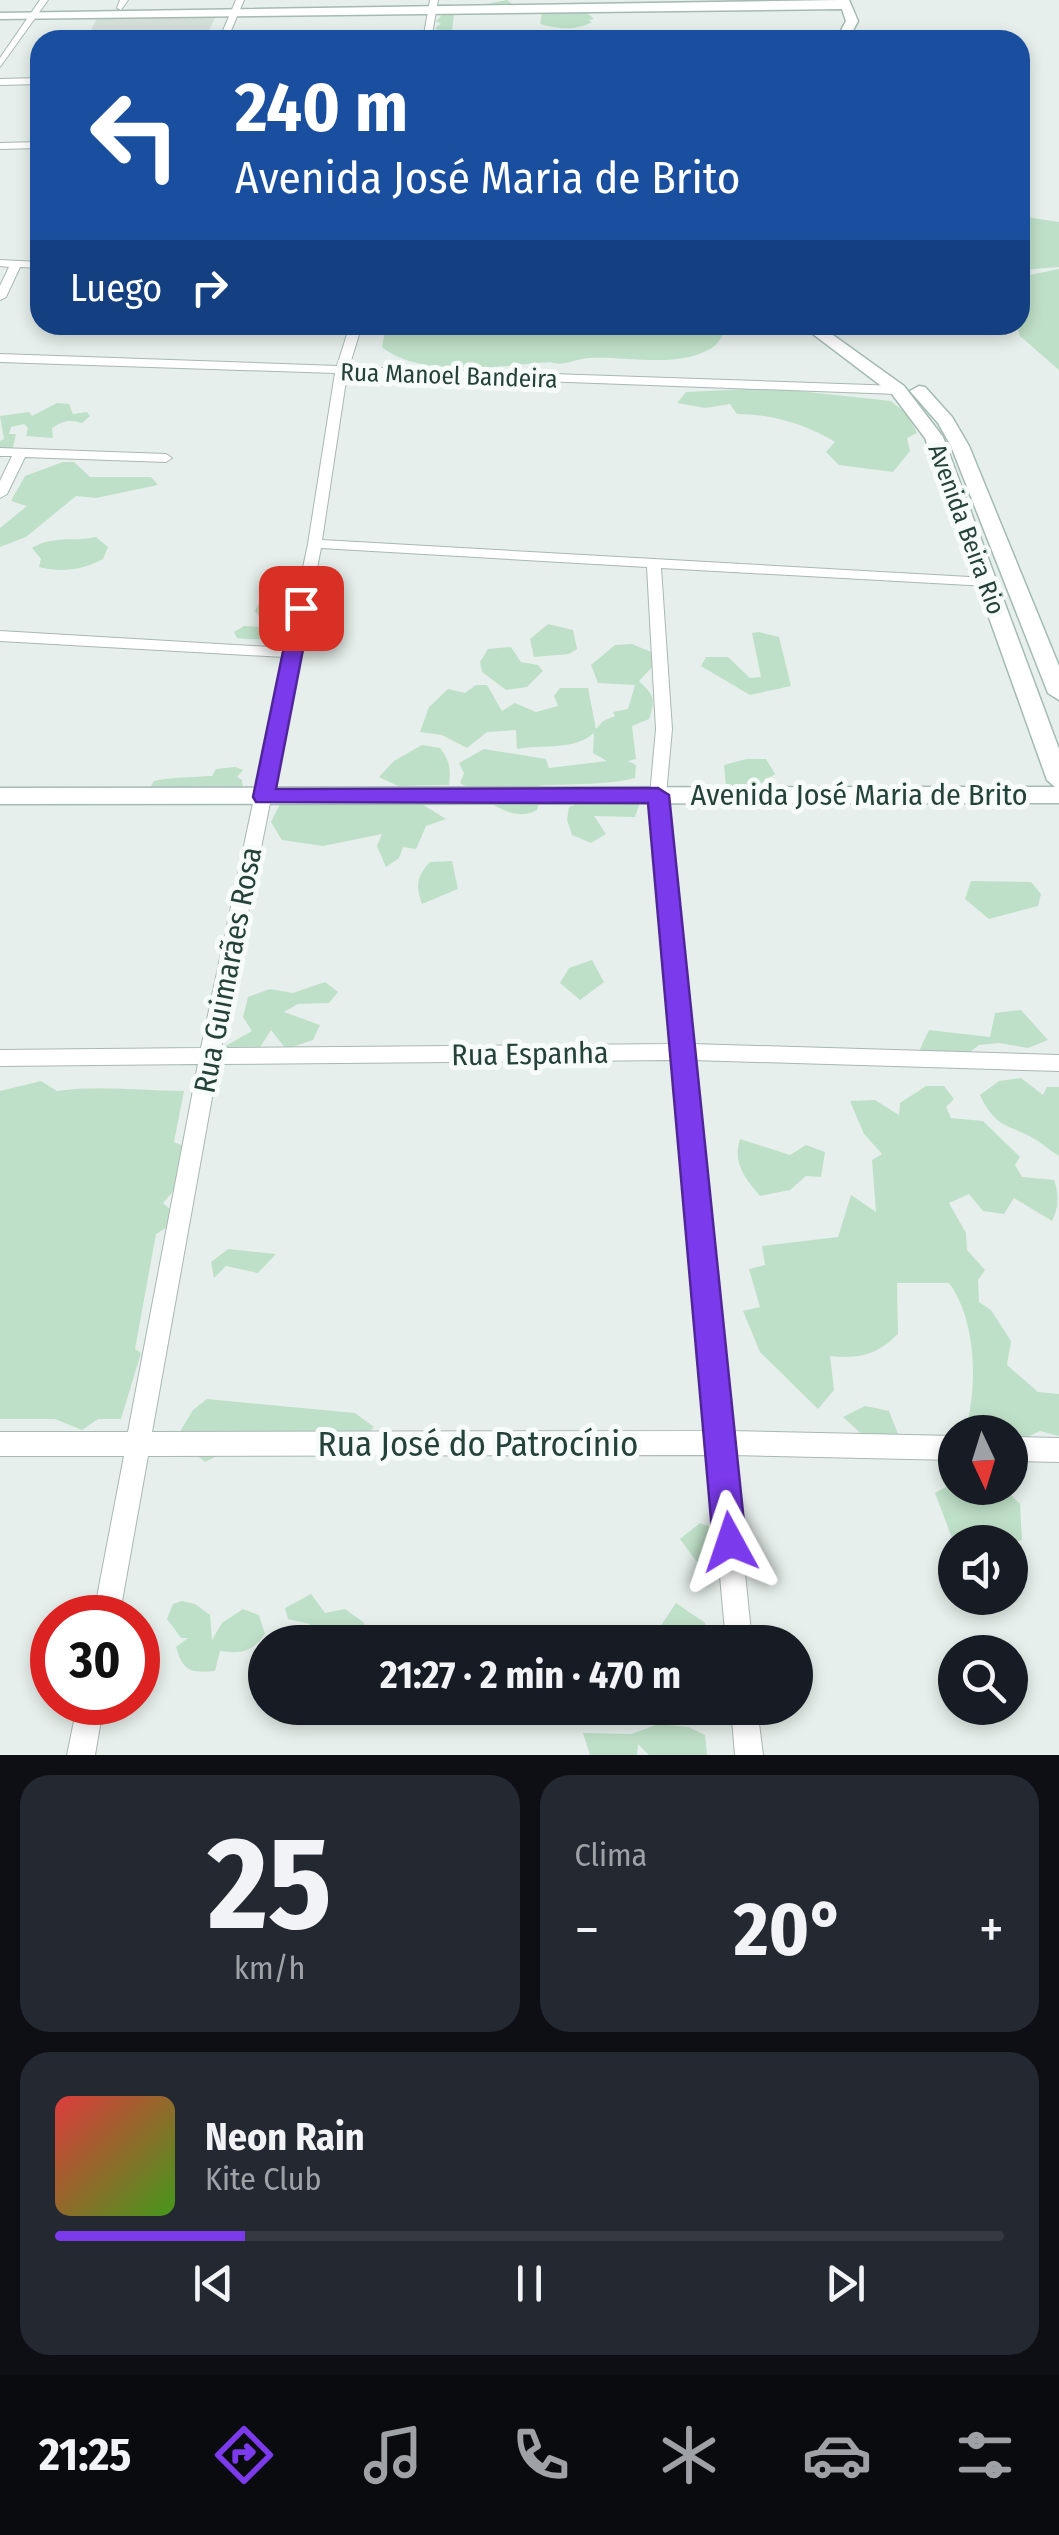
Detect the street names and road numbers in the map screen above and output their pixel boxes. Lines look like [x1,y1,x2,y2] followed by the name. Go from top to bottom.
[340,357,558,395] street label: Rua Manoel Bandeira
[921,440,1011,619] street label: Avenida Beira Rio
[690,777,1028,813] street label: Avenida José Maria de Brito
[186,844,270,1096] street label: Rua Guimarães Rosa
[451,1035,609,1073] street label: Rua Espanha
[318,1423,638,1465] street label: Rua José do Patrocínio

